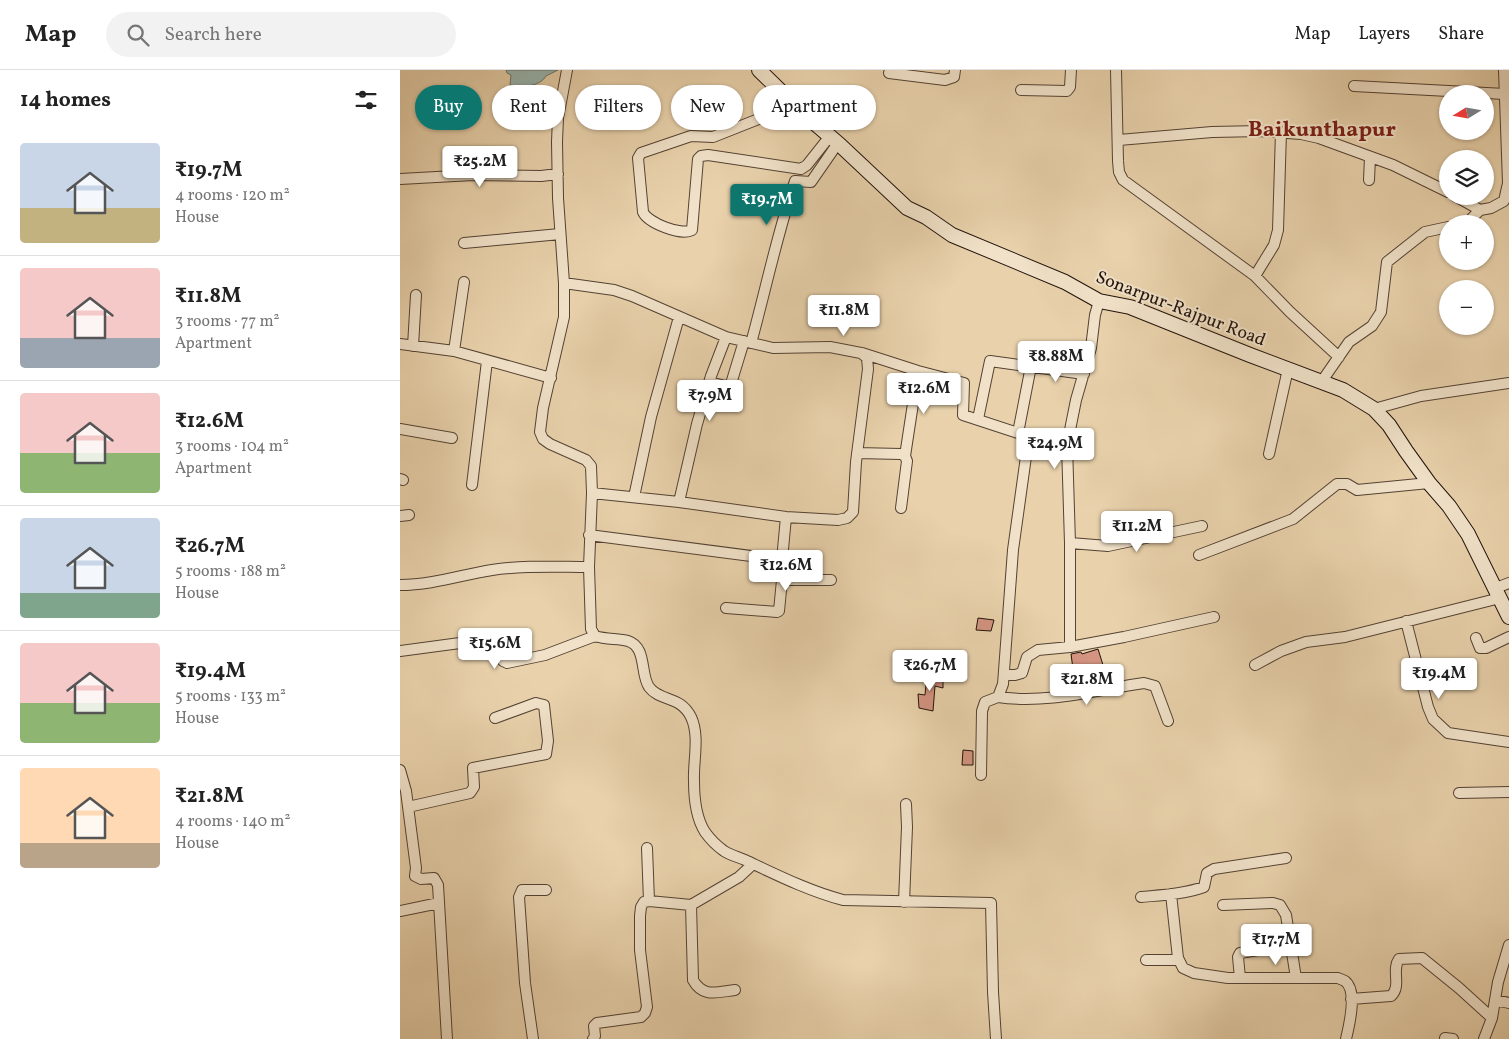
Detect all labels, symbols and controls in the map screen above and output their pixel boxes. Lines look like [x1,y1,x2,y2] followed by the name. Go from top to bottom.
[106,12,456,57] search box
[25,18,76,52] text: Map
[124,21,152,49] icon: search
[164,22,262,48] text: Search here
[1294,22,1330,47] text: Map
[1358,22,1410,47] text: Layers
[1438,22,1484,47] text: Share
[415,85,482,130] chip: Buy
[492,85,565,130] chip: Rent
[575,85,661,130] chip: Filters
[671,85,743,130] chip: New
[753,85,876,130] chip: Apartment
[1439,85,1494,140] north arrow
[1439,85,1494,335] map controls
[20,86,111,115] text: 14 homes
[352,86,380,114] icon: filters
[1248,115,1397,146] district label: Baikunthapur
[439,146,521,188] pin: ₹25.2M
[1439,150,1494,205] button: layers
[453,151,507,173] text: ₹25.2M
[175,156,242,185] text: ₹19.7M
[60,163,120,223] icon: home
[726,184,808,226] pin: ₹19.7M
[175,185,290,207] text: 4 rooms · 120 m²
[741,189,793,211] text: ₹19.7M
[175,207,219,229] text: House
[1439,215,1494,270] button: +
[1092,265,1269,353] street label: Sonarpur-Rajpur Road
[1439,280,1494,335] button: −
[175,282,241,311] text: ₹11.8M
[60,288,120,348] icon: home
[803,294,885,337] pin: ₹11.8M
[819,300,869,322] text: ₹11.8M
[175,311,279,333] text: 3 rooms · 77 m²
[175,333,252,355] text: Apartment
[1015,340,1097,383] pin: ₹8.88M
[1029,346,1083,368] text: ₹8.88M
[883,372,965,415] pin: ₹12.6M
[898,378,950,400] text: ₹12.6M
[675,380,745,422] pin: ₹7.9M
[688,385,732,407] text: ₹7.9M
[175,407,244,436] text: ₹12.6M
[60,413,120,473] icon: home
[1014,428,1096,470] pin: ₹24.9M
[1027,433,1083,455] text: ₹24.9M
[175,436,289,458] text: 3 rooms · 104 m²
[175,458,252,480] text: Apartment
[1096,510,1178,553] pin: ₹11.2M
[1112,516,1162,538] text: ₹11.2M
[175,532,245,561] text: ₹26.7M
[60,538,120,598] icon: home
[745,550,827,592] pin: ₹12.6M
[760,555,812,577] text: ₹12.6M
[175,561,286,583] text: 5 rooms · 188 m²
[175,583,219,605] text: House
[454,628,536,670] pin: ₹15.6M
[469,633,521,655] text: ₹15.6M
[889,650,971,692] pin: ₹26.7M
[903,655,957,677] text: ₹26.7M
[175,657,246,686] text: ₹19.4M
[1398,658,1480,700] pin: ₹19.4M
[60,663,120,723] icon: home
[1412,663,1466,685] text: ₹19.4M
[1046,664,1128,706] pin: ₹21.8M
[1061,669,1113,691] text: ₹21.8M
[175,686,286,708] text: 5 rooms · 133 m²
[175,708,219,730] text: House
[175,782,244,811] text: ₹21.8M
[60,788,120,848] icon: home
[175,811,290,833] text: 4 rooms · 140 m²
[175,833,219,855] text: House
[1235,924,1317,966] pin: ₹17.7M
[1252,929,1300,951] text: ₹17.7M

